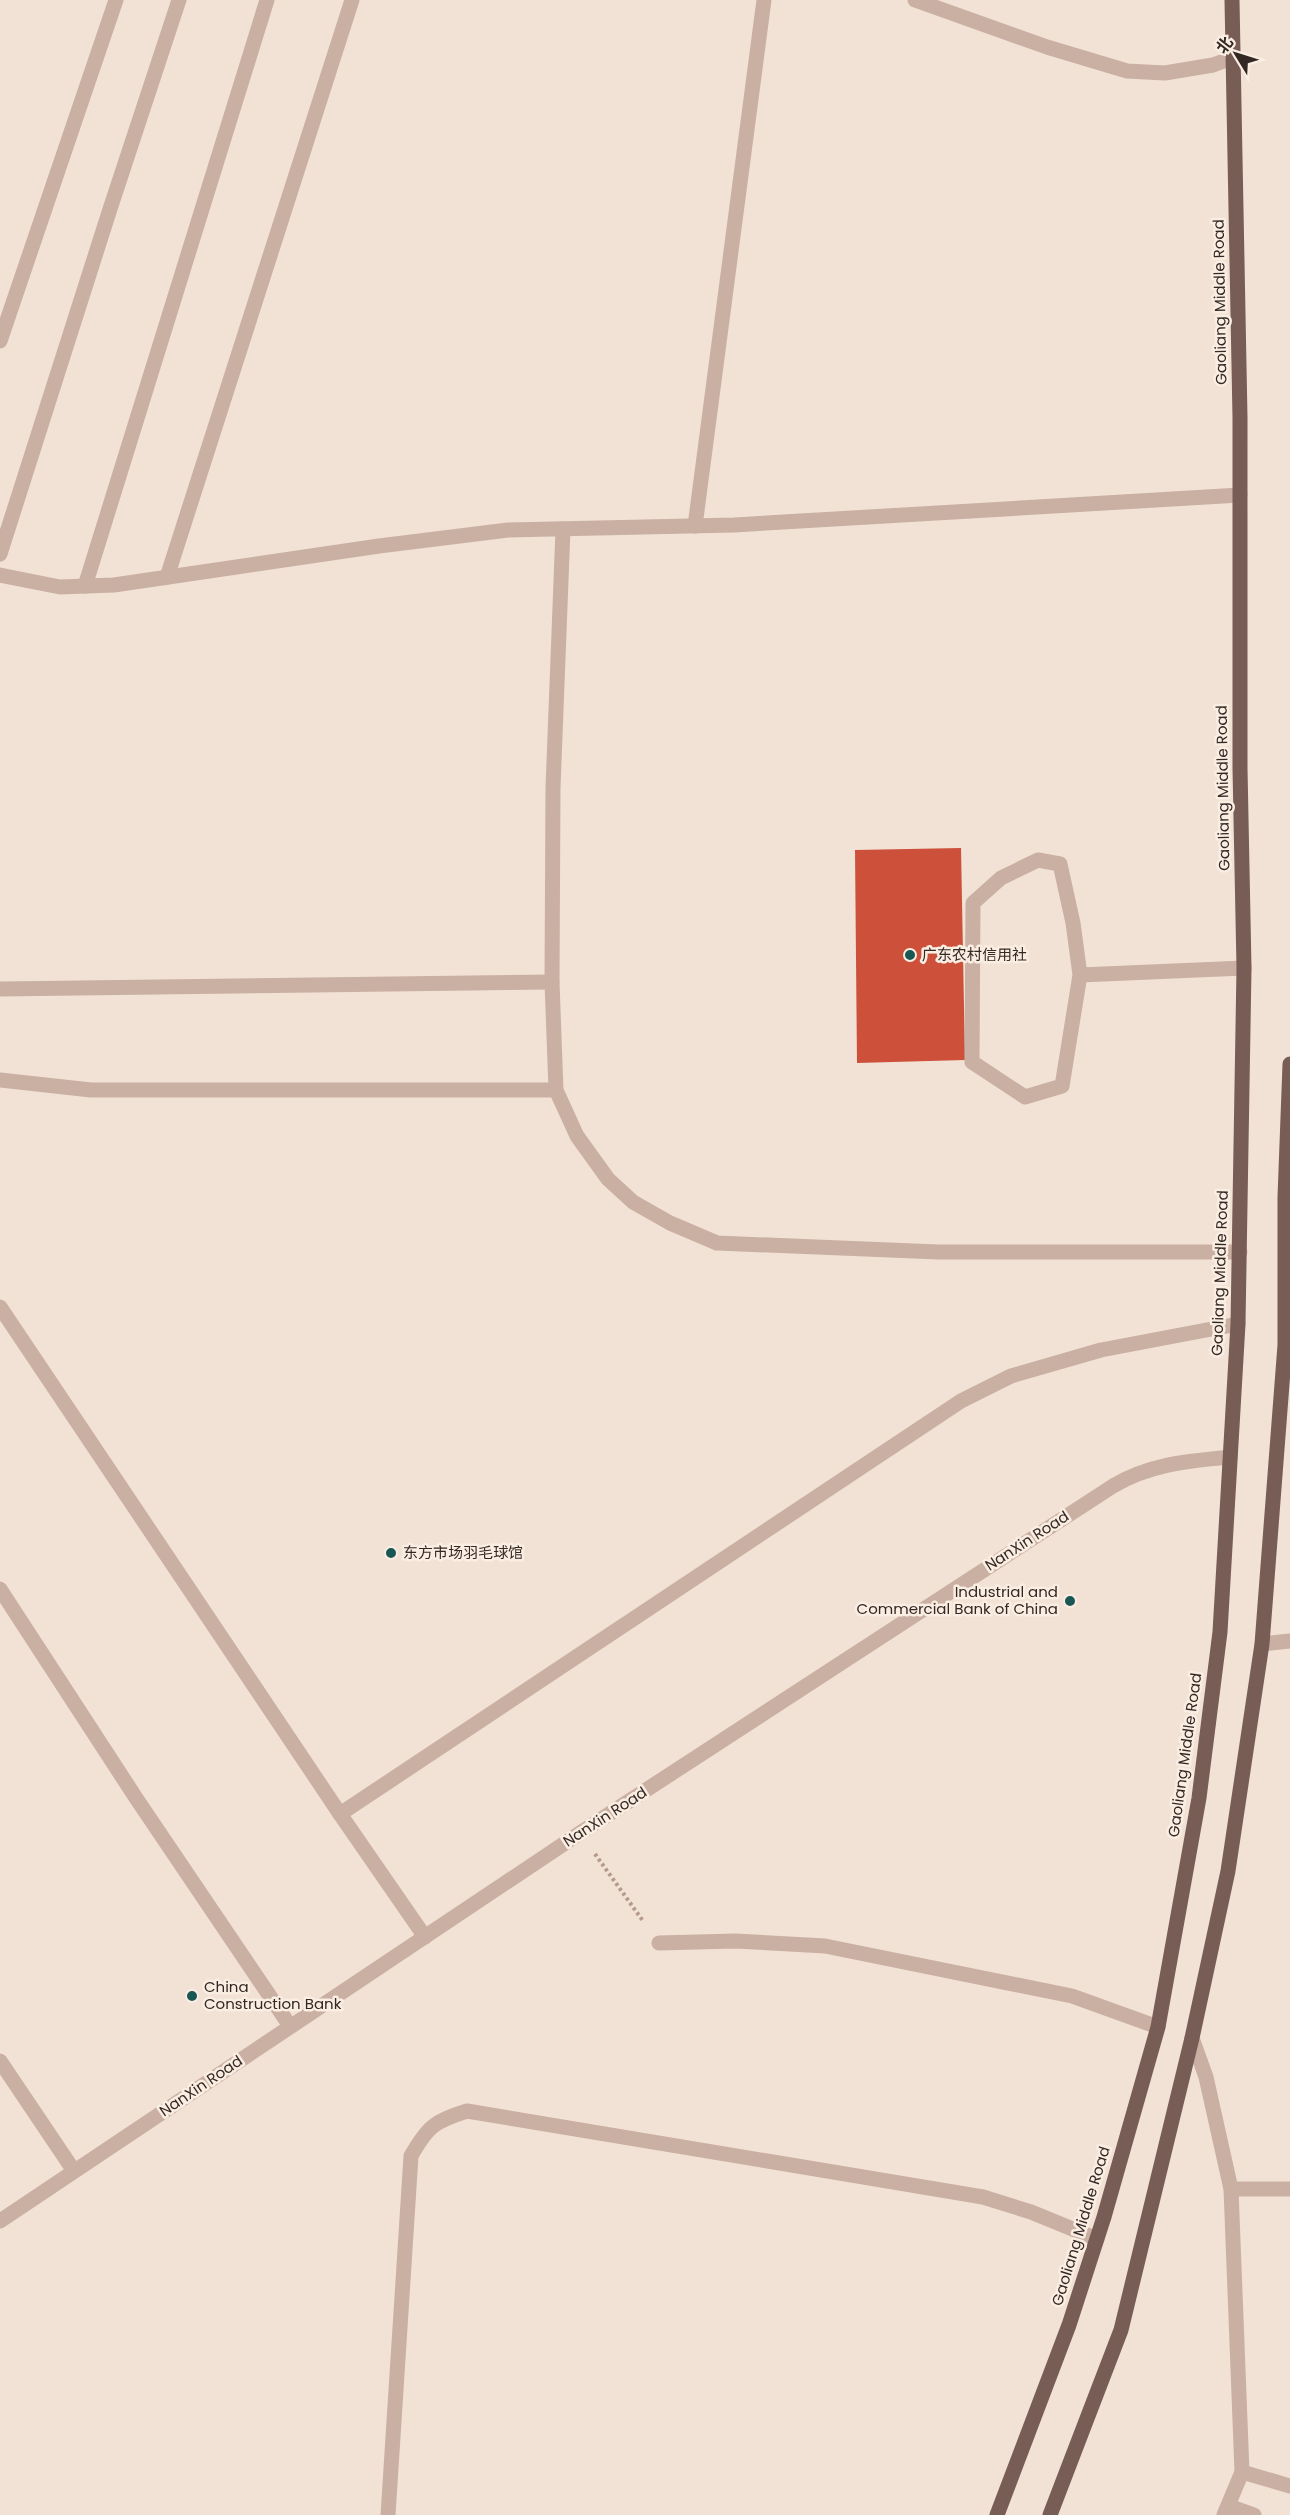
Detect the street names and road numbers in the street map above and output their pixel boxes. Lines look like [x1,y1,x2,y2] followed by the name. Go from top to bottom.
[1208,219,1231,385] street label: Gaoliang Middle Road
[1211,705,1234,871] street label: Gaoliang Middle Road
[1206,1190,1233,1356] street label: Gaoliang Middle Road
[981,1506,1073,1576] street label: NanXin Road
[1163,1671,1206,1838] street label: Gaoliang Middle Road
[559,1782,651,1852] street label: NanXin Road
[155,2050,246,2121] street label: NanXin Road
[1046,2144,1115,2308] street label: Gaoliang Middle Road

